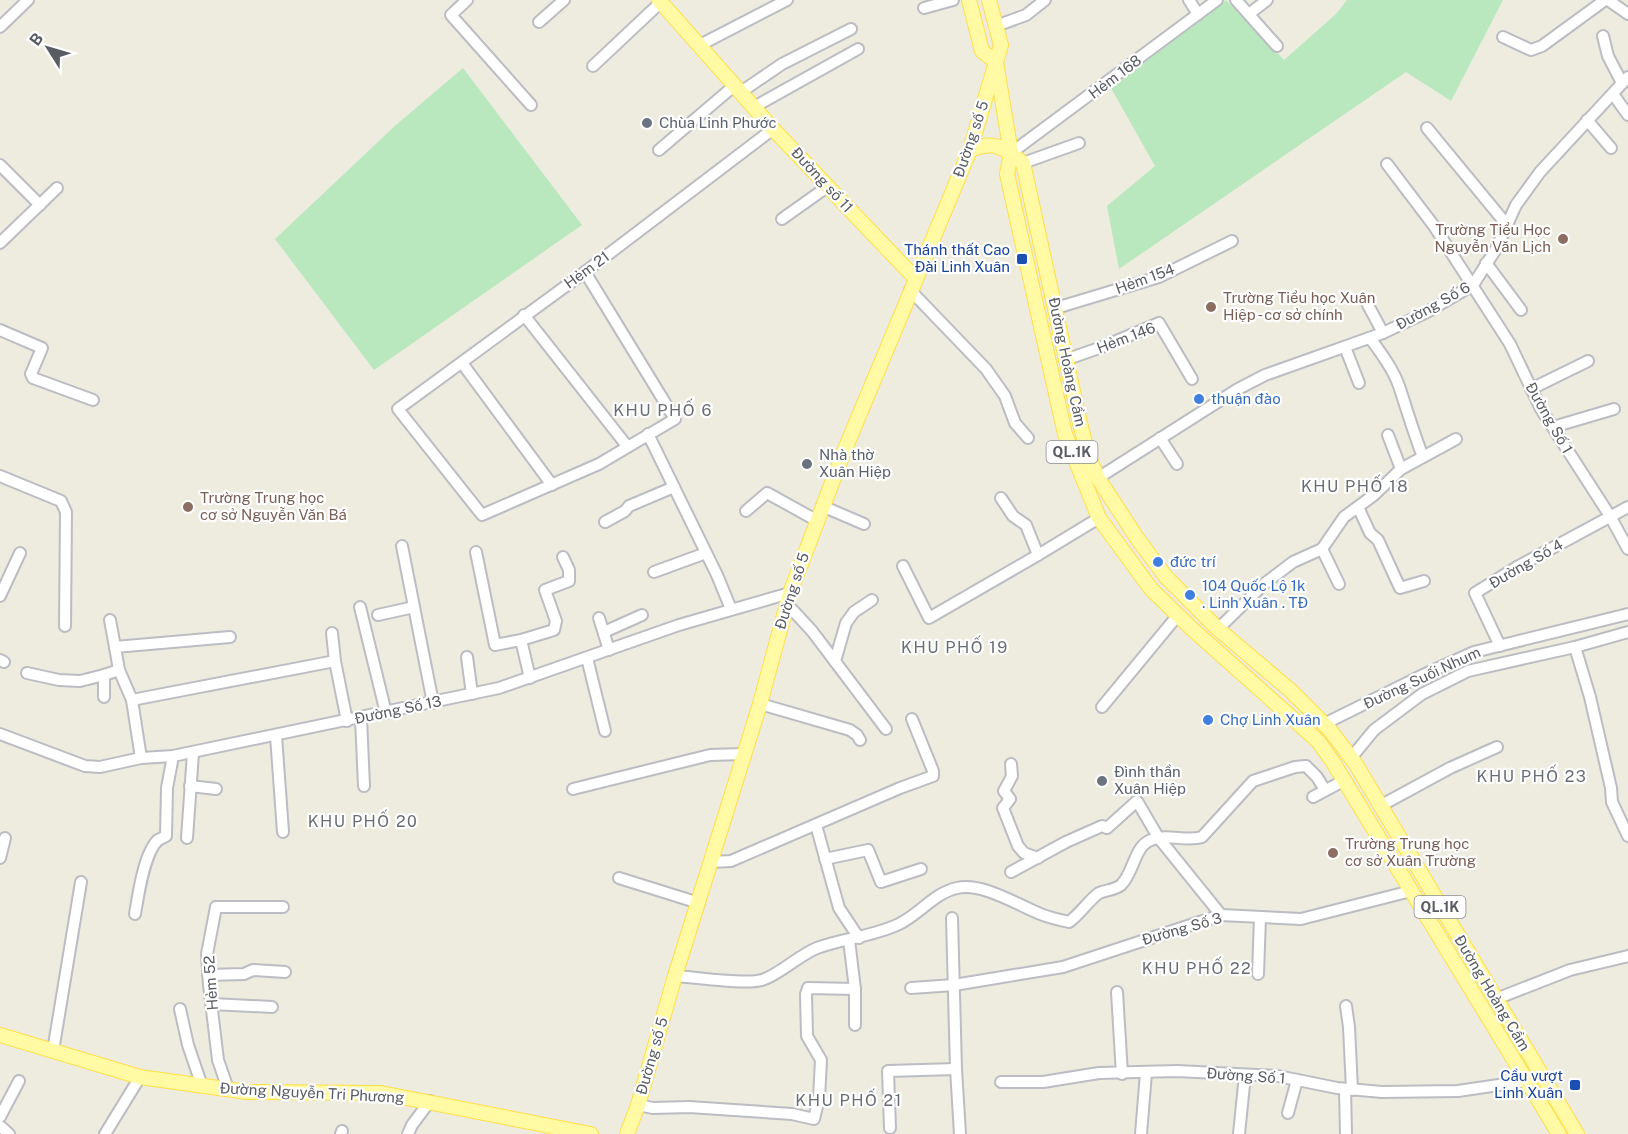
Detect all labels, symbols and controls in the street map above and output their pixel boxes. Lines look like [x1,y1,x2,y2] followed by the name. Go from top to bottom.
[18,18,78,78] north arrow
[26,29,47,49] text: B
[1085,51,1144,102] street label: Hẻm 168
[949,98,992,179] street label: Đường số 5
[659,114,777,131] place label: Chùa Linh Phước
[640,116,654,130] marker: Chùa Linh Phước
[788,144,857,216] street label: Đường số 11
[1435,221,1551,255] place label: Trường Tiểu Học Nguyễn Văn Lịch
[1556,232,1570,246] marker: Trường Tiểu Học Nguyễn Văn Lịch
[904,241,1010,275] place label: Thánh thất Cao Đài Linh Xuân
[561,248,613,292] street label: Hẻm 21
[1015,252,1029,266] marker: Thánh thất Cao Đài Linh Xuân
[1113,260,1177,297] street label: Hẻm 154
[1393,278,1473,333] street label: Đường Số 6
[1223,289,1375,323] place label: Trường Tiểu học Xuân Hiệp - cơ sở chính
[1045,296,1090,428] street label: Đường Hoàng Cầm
[1204,300,1218,314] marker: Trường Tiểu học Xuân Hiệp - cơ sở chính
[1094,319,1158,356] street label: Hẻm 146
[1522,379,1577,456] street label: Đường Số 1
[1211,390,1281,407] place label: thuận đào
[1192,392,1206,406] marker: thuận đào
[613,398,713,420] district label: KHU PHỐ 6
[1046,441,1098,463] road number: QL.1K
[819,446,891,480] place label: Nhà thờ Xuân Hiệp
[800,457,814,471] marker: Nhà thờ Xuân Hiệp
[1301,474,1409,496] district label: KHU PHỐ 18
[200,489,347,523] place label: Trường Trung học cơ sở Nguyễn Văn Bá
[181,500,195,514] marker: Trường Trung học cơ sở Nguyễn Văn Bá
[1486,536,1566,591] street label: Đường Số 4
[771,550,812,631] street label: Đường số 5
[1170,553,1216,570] place label: đức trí
[1151,555,1165,569] marker: đức trí
[1202,577,1308,611] place label: 104 Quốc Lộ 1k . Linh Xuân . TĐ
[1183,588,1197,602] marker: 104 Quốc Lộ 1k . Linh Xuân . TĐ
[901,635,1009,657] district label: KHU PHỐ 19
[1361,643,1483,712] street label: Đường Suối Nhum
[353,692,443,727] street label: Đường Số 13
[1220,711,1321,728] place label: Chợ Linh Xuân
[1201,713,1215,727] marker: Chợ Linh Xuân
[1114,763,1186,797] place label: Đình thần Xuân Hiệp
[1477,764,1587,786] district label: KHU PHỐ 23
[1095,774,1109,788] marker: Đình thần Xuân Hiệp
[308,809,418,831] district label: KHU PHỐ 20
[1345,835,1476,869] place label: Trường Trung học cơ sở Xuân Trường
[1326,846,1340,860] marker: Trường Trung học cơ sở Xuân Trường
[1414,896,1466,918] road number: QL.1K
[1140,909,1224,948] street label: Đường Số 3
[1451,932,1534,1054] street label: Đường Hoàng Cầm
[200,955,221,1011] street label: Hẻm 52
[1142,956,1252,978] district label: KHU PHỐ 22
[632,1015,671,1097] street label: Đường số 5
[1206,1064,1286,1087] street label: Đường Số 1
[1494,1067,1563,1101] place label: Cầu vượt Linh Xuân
[1568,1078,1582,1092] marker: Cầu vượt Linh Xuân
[219,1079,405,1106] street label: Đường Nguyễn Tri Phương
[795,1088,903,1110] district label: KHU PHỐ 21

